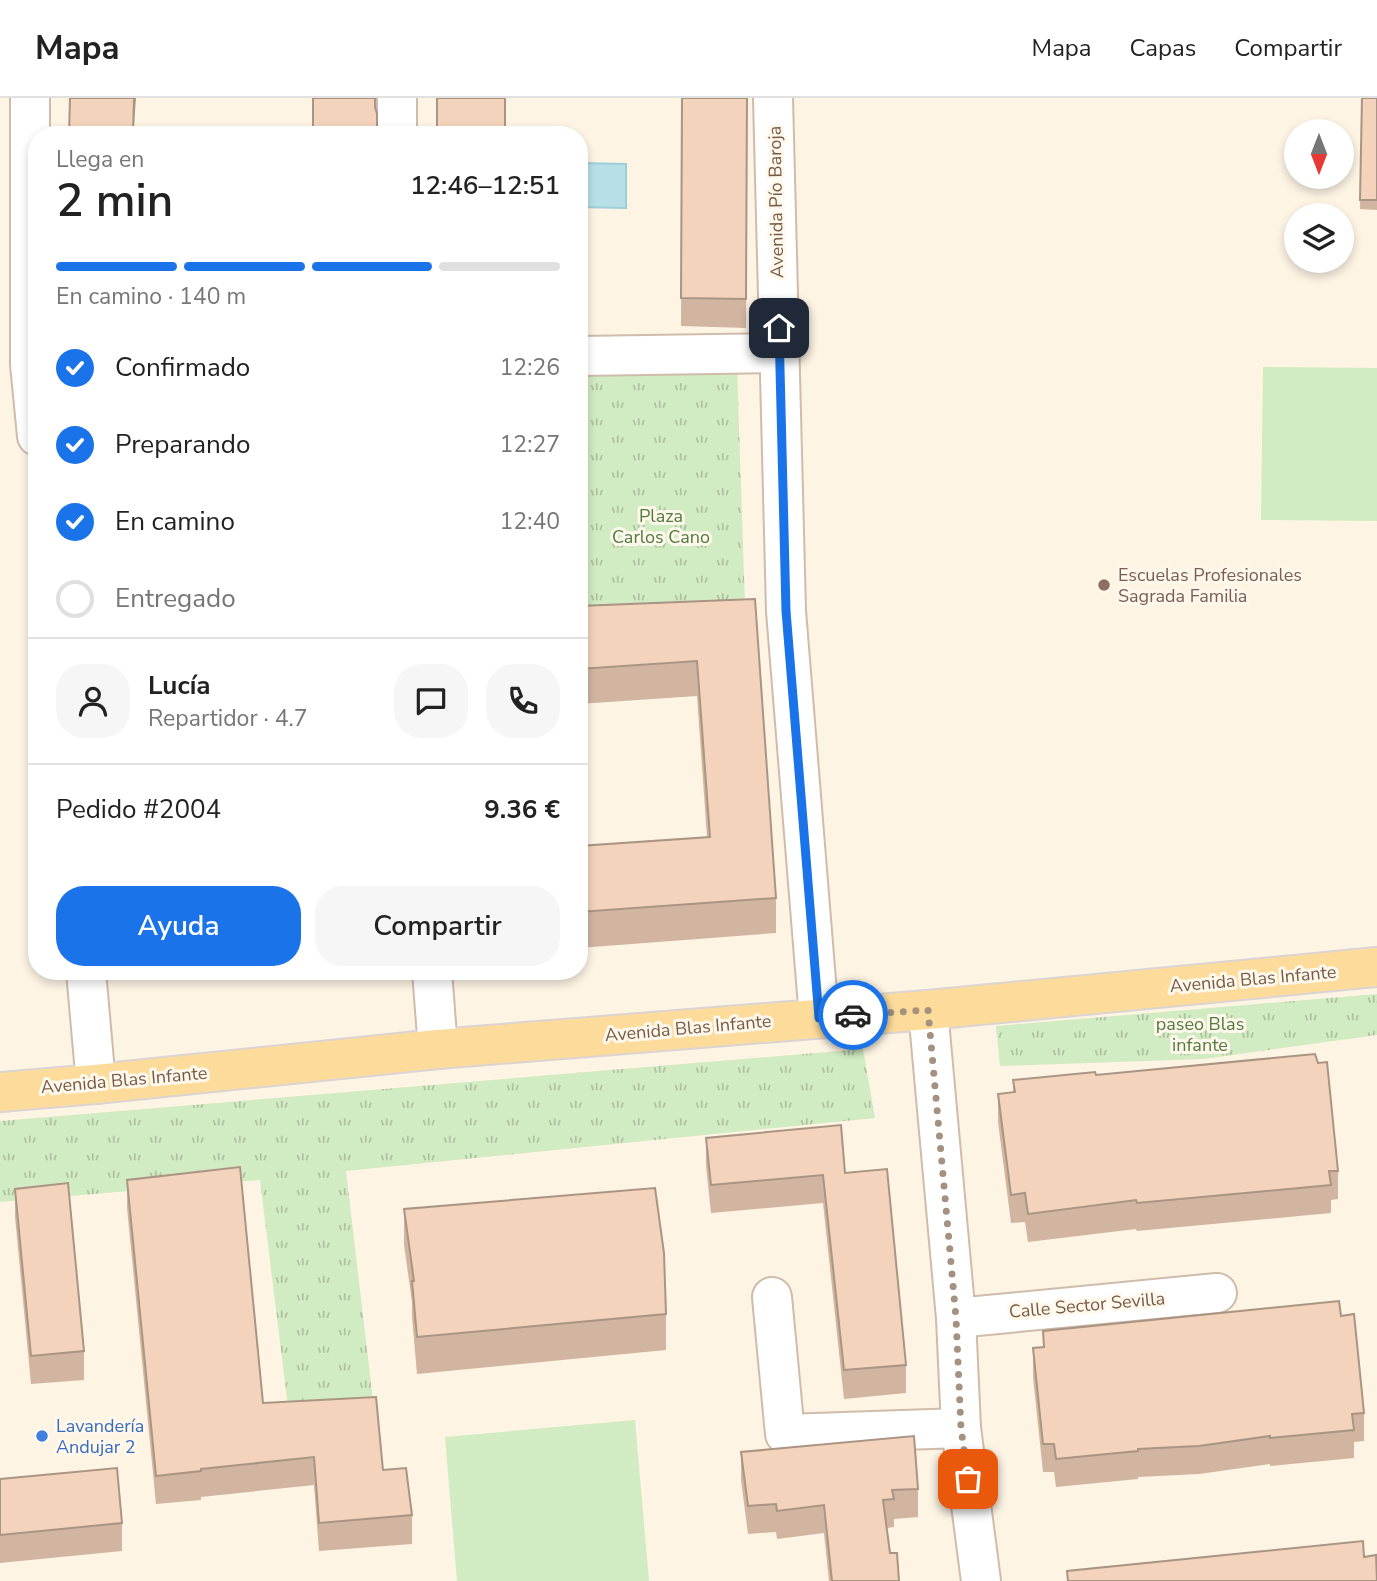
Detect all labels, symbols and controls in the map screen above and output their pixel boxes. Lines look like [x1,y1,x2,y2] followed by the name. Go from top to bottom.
[35,26,120,71] text: Mapa
[1032,32,1092,64] text: Mapa
[1130,32,1196,64] text: Capas
[1234,32,1342,64] text: Compartir
[1284,119,1354,189] north arrow
[1284,119,1354,273] map controls
[763,126,789,278] street label: Avenida Pío Baroja
[56,144,144,175] text: Llega en
[410,168,560,203] text: 12:46–12:51
[56,169,173,232] text: 2 min
[1284,203,1354,273] button: layers
[56,281,246,312] text: En camino · 140 m
[749,298,809,358] pin
[760,309,798,347] icon: home
[56,349,94,387] icon: check
[115,350,250,385] text: Confirmado
[500,352,560,383] text: 12:26
[56,426,94,464] icon: check
[115,427,250,462] text: Preparando
[500,429,560,460] text: 12:27
[56,503,94,541] icon: check
[115,504,235,539] text: En camino
[612,504,710,549] park label: Plaza Carlos Cano
[500,506,560,537] text: 12:40
[1118,563,1302,608] place label: Escuelas Profesionales Sagrada Familia
[1096,577,1112,593] marker: Escuelas Profesionales Sagrada Familia
[115,581,236,616] text: Entregado
[56,664,130,738] button: person
[394,664,468,738] button: chat
[486,664,560,738] button: phone
[148,668,211,703] text: Lucía
[148,703,308,734] text: Repartidor · 4.7
[56,792,221,827] text: Pedido #2004
[484,792,560,827] text: 9.36 €
[56,886,301,966] button: Ayuda
[315,886,560,966] button: Compartir
[1169,960,1337,998] street label: Avenida Blas Infante
[818,980,888,1050] courier
[834,996,872,1034] icon: car
[604,1009,772,1047] street label: Avenida Blas Infante
[1156,1012,1244,1057] park label: paseo Blas infante
[40,1061,208,1099] street label: Avenida Blas Infante
[1008,1286,1166,1324] street label: Calle Sector Sevilla
[56,1414,144,1459] place label: Lavandería Andujar 2
[34,1428,50,1444] marker: Lavandería Andujar 2
[938,1449,998,1509] pin
[949,1460,987,1498] icon: bag

